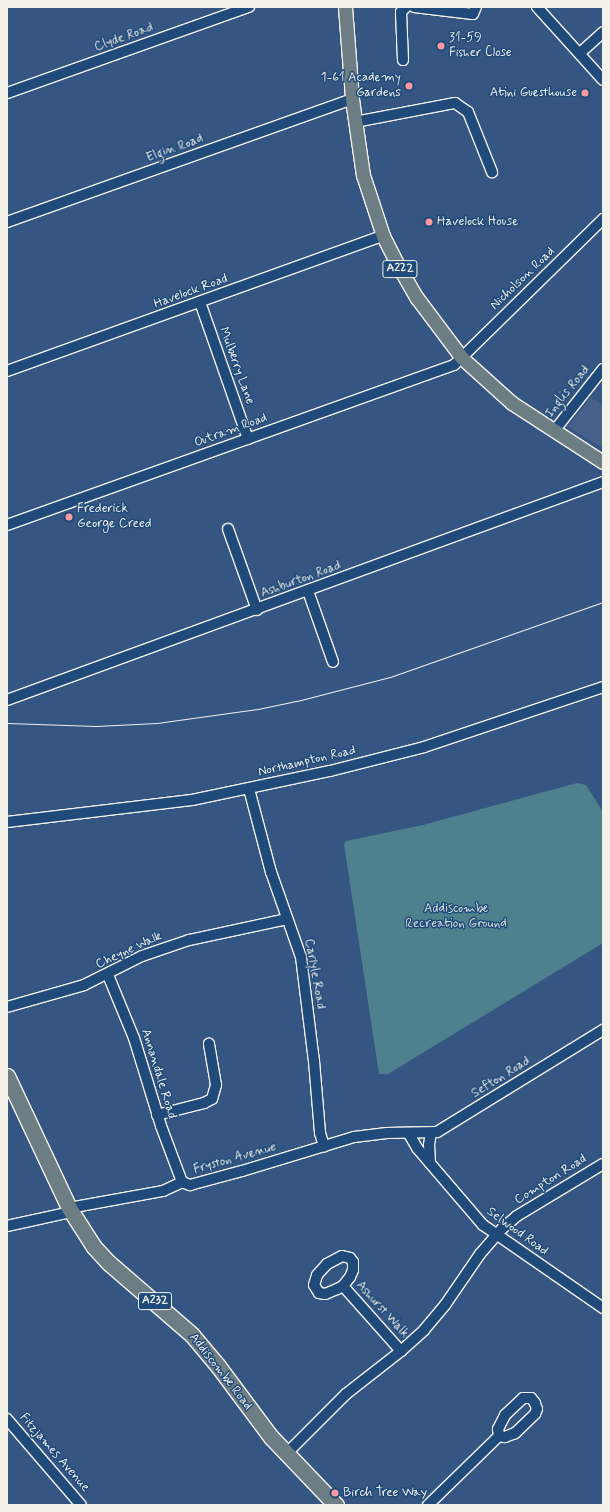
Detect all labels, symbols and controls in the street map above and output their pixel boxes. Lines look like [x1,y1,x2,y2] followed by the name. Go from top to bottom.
[93,20,155,56] street label: Clyde Road
[449,31,514,62] place label: 31-59 Fisher Close
[436,41,446,51] marker: 31-59 Fisher Close
[321,71,401,102] place label: 1-61 Academy Gardens
[404,81,414,91] marker: 1-61 Academy Gardens
[489,85,577,101] place label: Atini Guesthouse
[580,88,590,98] marker: Atini Guesthouse
[144,131,206,167] street label: Elgin Road
[437,214,519,230] place label: Havelock House
[424,217,434,227] marker: Havelock House
[487,244,559,314] street label: Nicholson Road
[382,259,418,279] road number: A222
[152,272,230,312] street label: Havelock Road
[215,325,257,407] street label: Mulberry Lane
[542,363,594,421] street label: Inglis Road
[192,411,270,451] street label: Outram Road
[77,502,152,533] place label: Frederick George Creed
[64,512,74,522] marker: Frederick George Creed
[259,558,343,602] street label: Ashburton Road
[257,743,357,781] street label: Northampton Road
[405,902,507,933] park label: Addiscombe Recreation Ground
[93,929,165,973] street label: Cheyne Walk
[300,939,328,1009] street label: Carlyle Road
[137,1028,179,1120] street label: Annandale Road
[469,1054,533,1102] street label: Sefton Road
[193,1140,277,1178] street label: Fryston Avenue
[512,1152,590,1208] street label: Compton Road
[483,1204,551,1260] street label: Selwood Road
[352,1278,412,1342] street label: Ashurst Walk
[138,1291,172,1311] road number: A232
[185,1330,255,1414] street label: Addiscombe Road
[16,1410,92,1496] street label: Fitzjames Avenue
[343,1485,427,1501] place label: Birch Tree Way
[330,1488,340,1498] marker: Birch Tree Way

